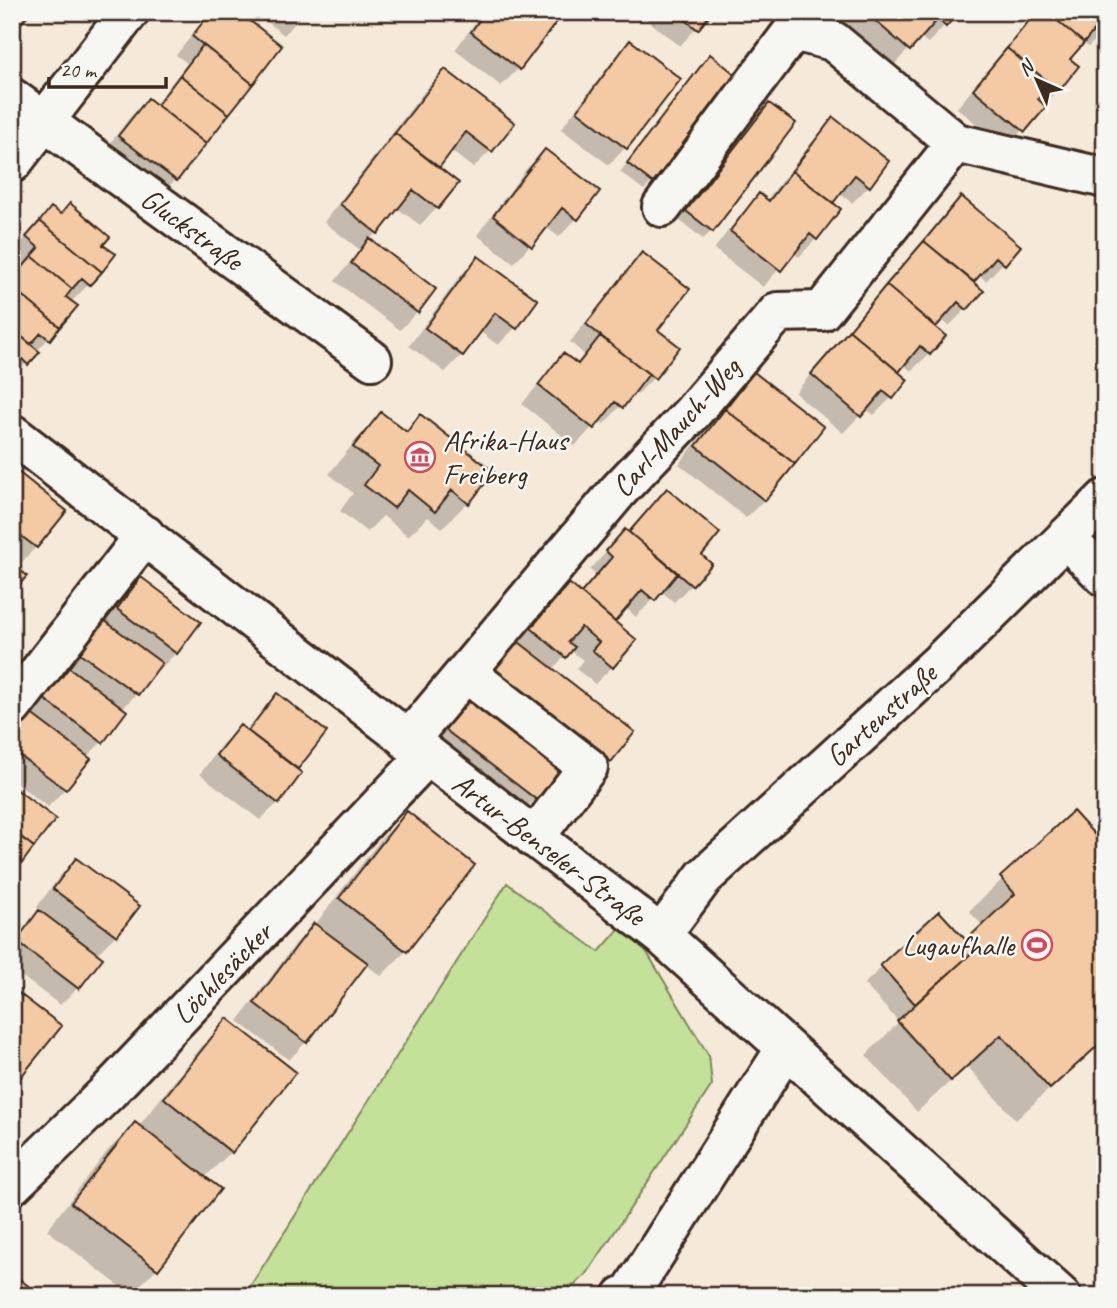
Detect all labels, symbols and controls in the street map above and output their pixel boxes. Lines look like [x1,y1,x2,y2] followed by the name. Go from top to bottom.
[49,46,166,90] scale bar
[1002,46,1072,116] north arrow
[1013,54,1041,81] text: N
[60,57,98,83] text: 20 m
[133,179,252,280] street label: Gluckstraße
[603,348,750,505] street label: Carl-Mauch-Weg
[443,421,570,493] place label: Afrika-Haus Freiberg
[403,440,437,474] museum icon: Afrika-Haus Freiberg
[818,654,946,775] street label: Gartenstraße
[445,764,655,935] street label: Artur-Benseler-Straße
[164,912,282,1032] street label: Löchlesäcker
[902,926,1016,964] place label: Lugaufhalle
[1020,928,1054,962] sports icon: Lugaufhalle

